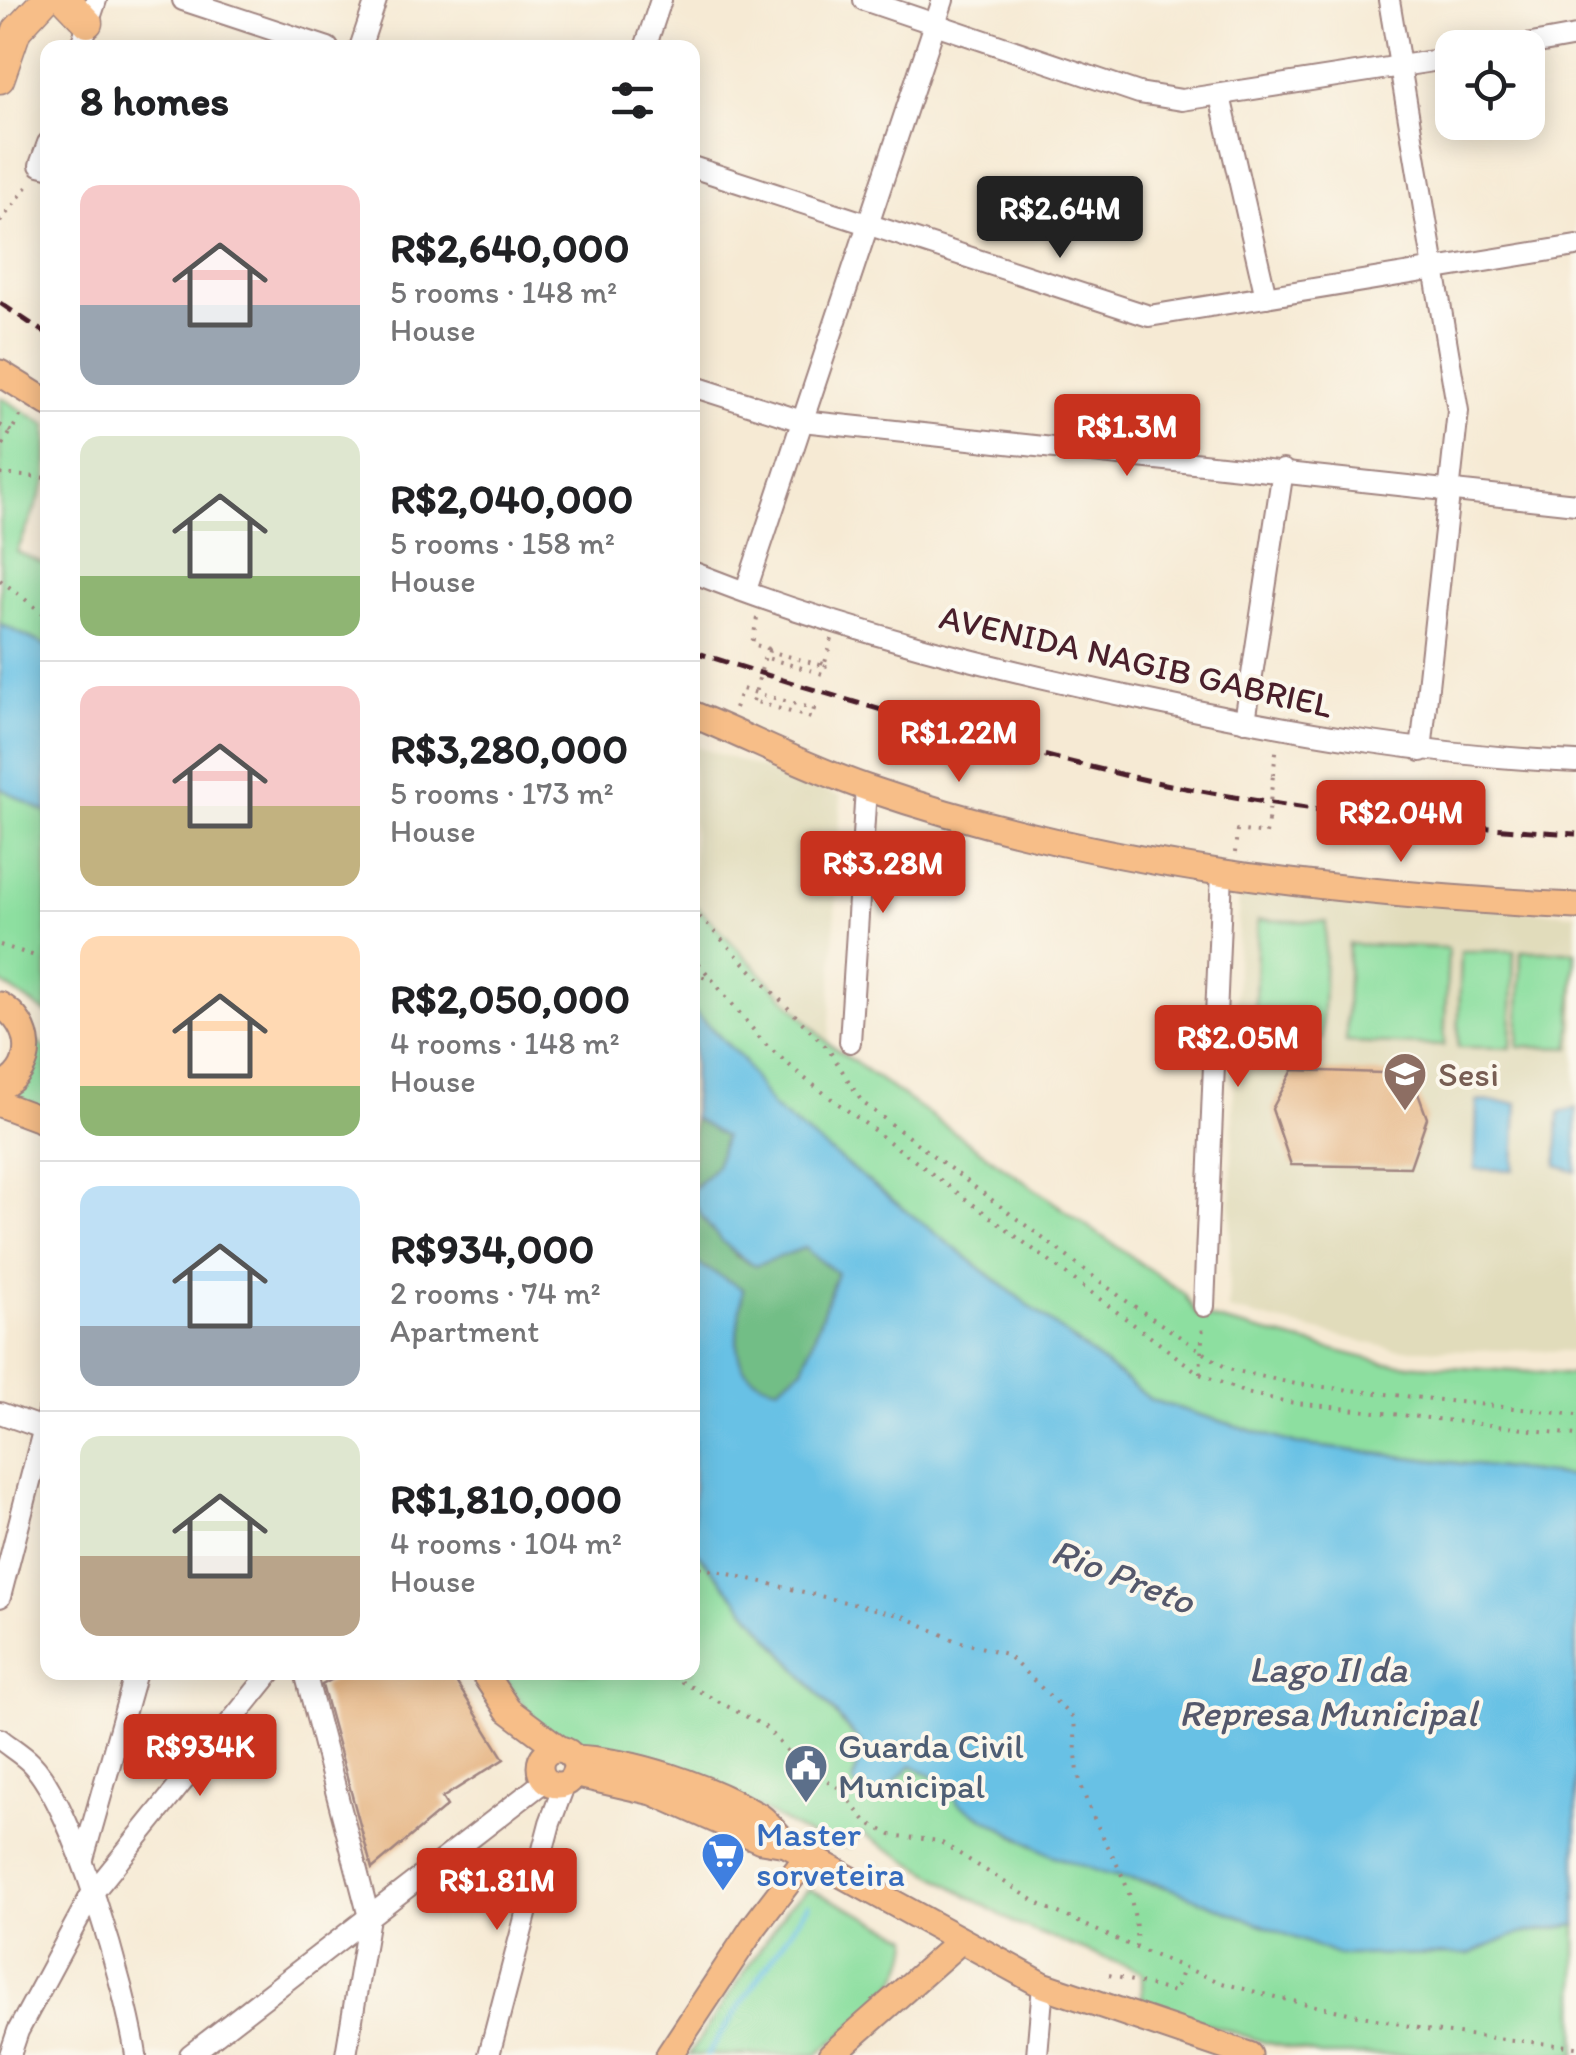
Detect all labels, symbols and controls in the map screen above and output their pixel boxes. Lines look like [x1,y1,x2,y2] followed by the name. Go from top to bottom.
[1435,30,1545,140] map controls
[1435,30,1545,140] button: locate
[605,73,660,128] icon: filters
[80,75,229,126] text: 8 homes
[968,176,1152,261] pin: R$2.64M
[999,189,1121,227] text: R$2.64M
[390,222,630,273] text: R$2,640,000
[160,225,280,345] icon: home
[390,273,617,311] text: 5 rooms · 148 m²
[390,311,476,349] text: House
[1046,394,1208,479] pin: R$1.3M
[1076,407,1178,445] text: R$1.3M
[390,473,633,524] text: R$2,040,000
[160,476,280,596] icon: home
[390,524,615,562] text: 5 rooms · 158 m²
[390,562,476,600] text: House
[936,595,1337,727] street label: AVENIDA NAGIB GABRIEL
[867,700,1051,785] pin: R$1.22M
[900,713,1018,751] text: R$1.22M
[390,723,628,774] text: R$3,280,000
[160,726,280,846] icon: home
[390,774,614,812] text: 5 rooms · 173 m²
[1309,780,1493,865] pin: R$2.04M
[1338,793,1464,831] text: R$2.04M
[390,812,476,850] text: House
[791,831,975,916] pin: R$3.28M
[822,844,944,882] text: R$3.28M
[390,973,630,1024] text: R$2,050,000
[160,976,280,1096] icon: home
[1146,1005,1330,1090] pin: R$2.05M
[1177,1018,1299,1056] text: R$2.05M
[390,1024,620,1062] text: 4 rooms · 148 m²
[1382,1051,1428,1112] school or university icon: Sesi
[1438,1053,1499,1095] place label: Sesi
[390,1062,476,1100] text: House
[390,1223,594,1274] text: R$934,000
[160,1226,280,1346] icon: home
[390,1274,601,1312] text: 2 rooms · 74 m²
[390,1312,539,1350] text: Apartment
[390,1473,622,1524] text: R$1,810,000
[160,1476,280,1596] icon: home
[390,1524,622,1562] text: 4 rooms · 104 m²
[1045,1528,1202,1625] water label: Rio Preto
[390,1562,476,1600] text: House
[1179,1646,1479,1736] water label: Lago II da Represa Municipal
[119,1714,281,1799] pin: R$934K
[838,1725,1024,1807] place label: Guarda Civil Municipal
[146,1727,255,1765] text: R$934K
[783,1743,829,1804] public building icon: Guarda Civil Municipal
[756,1813,905,1895] place label: Master sorveteira
[700,1831,746,1892] supermarket icon: Master sorveteira
[405,1848,589,1933] pin: R$1.81M
[439,1861,555,1899] text: R$1.81M

